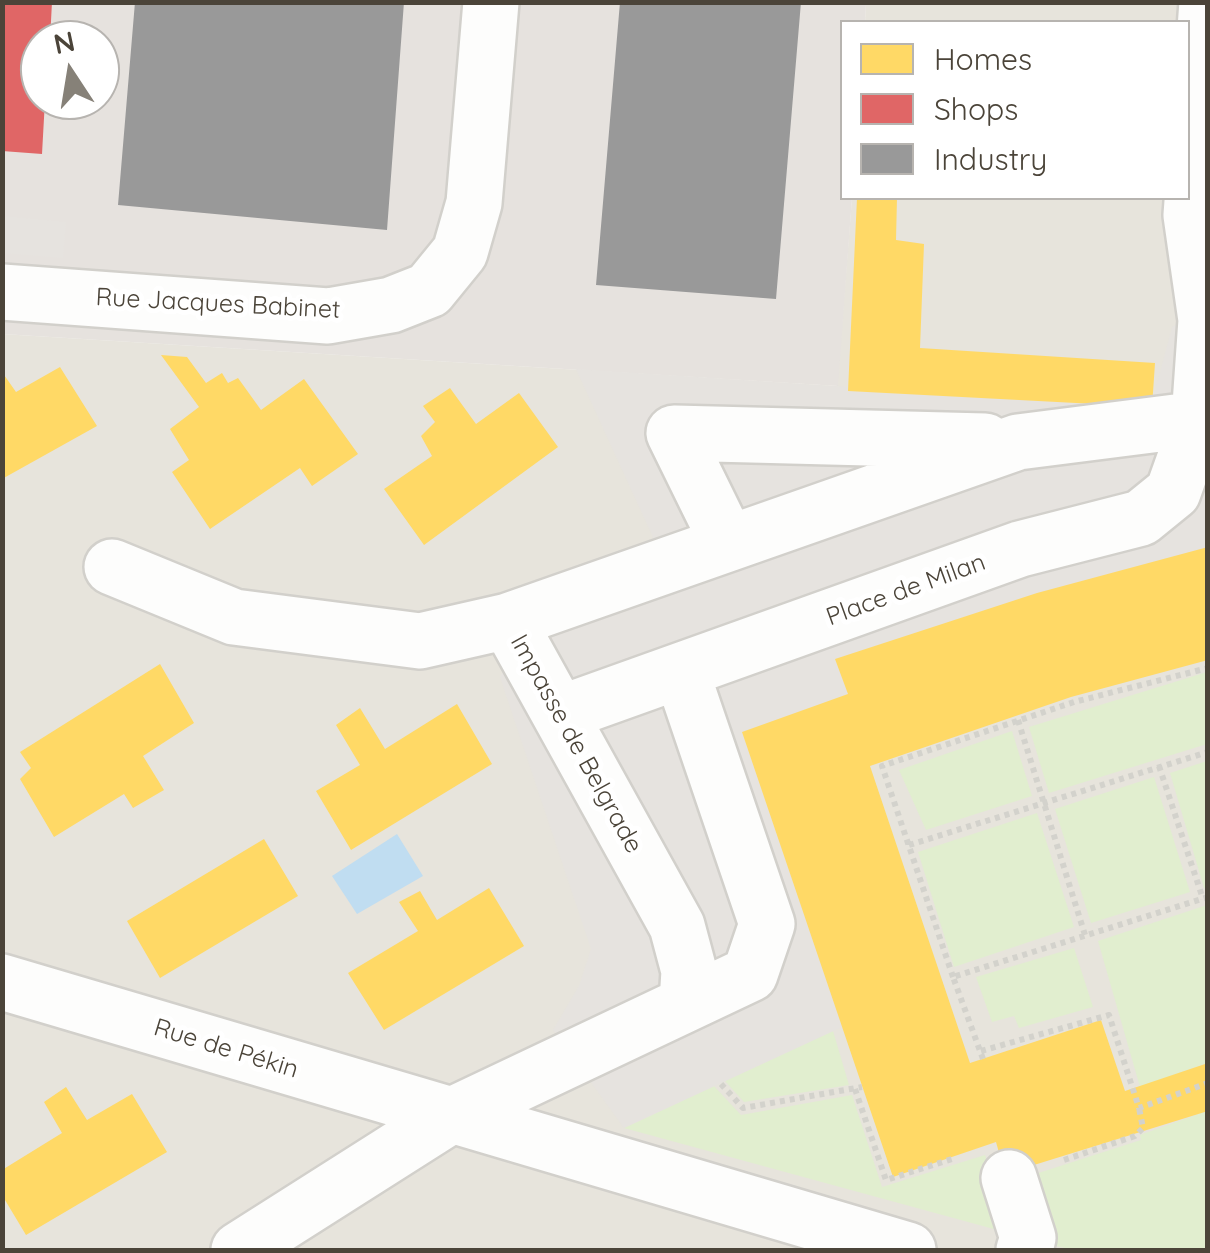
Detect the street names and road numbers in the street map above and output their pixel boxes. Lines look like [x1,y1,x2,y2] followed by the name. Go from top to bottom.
[95,283,341,325] street label: Rue Jacques Babinet
[822,547,990,633] street label: Place de Milan
[503,630,649,858] street label: Impasse de Belgrade
[150,1013,302,1085] street label: Rue de Pékin

